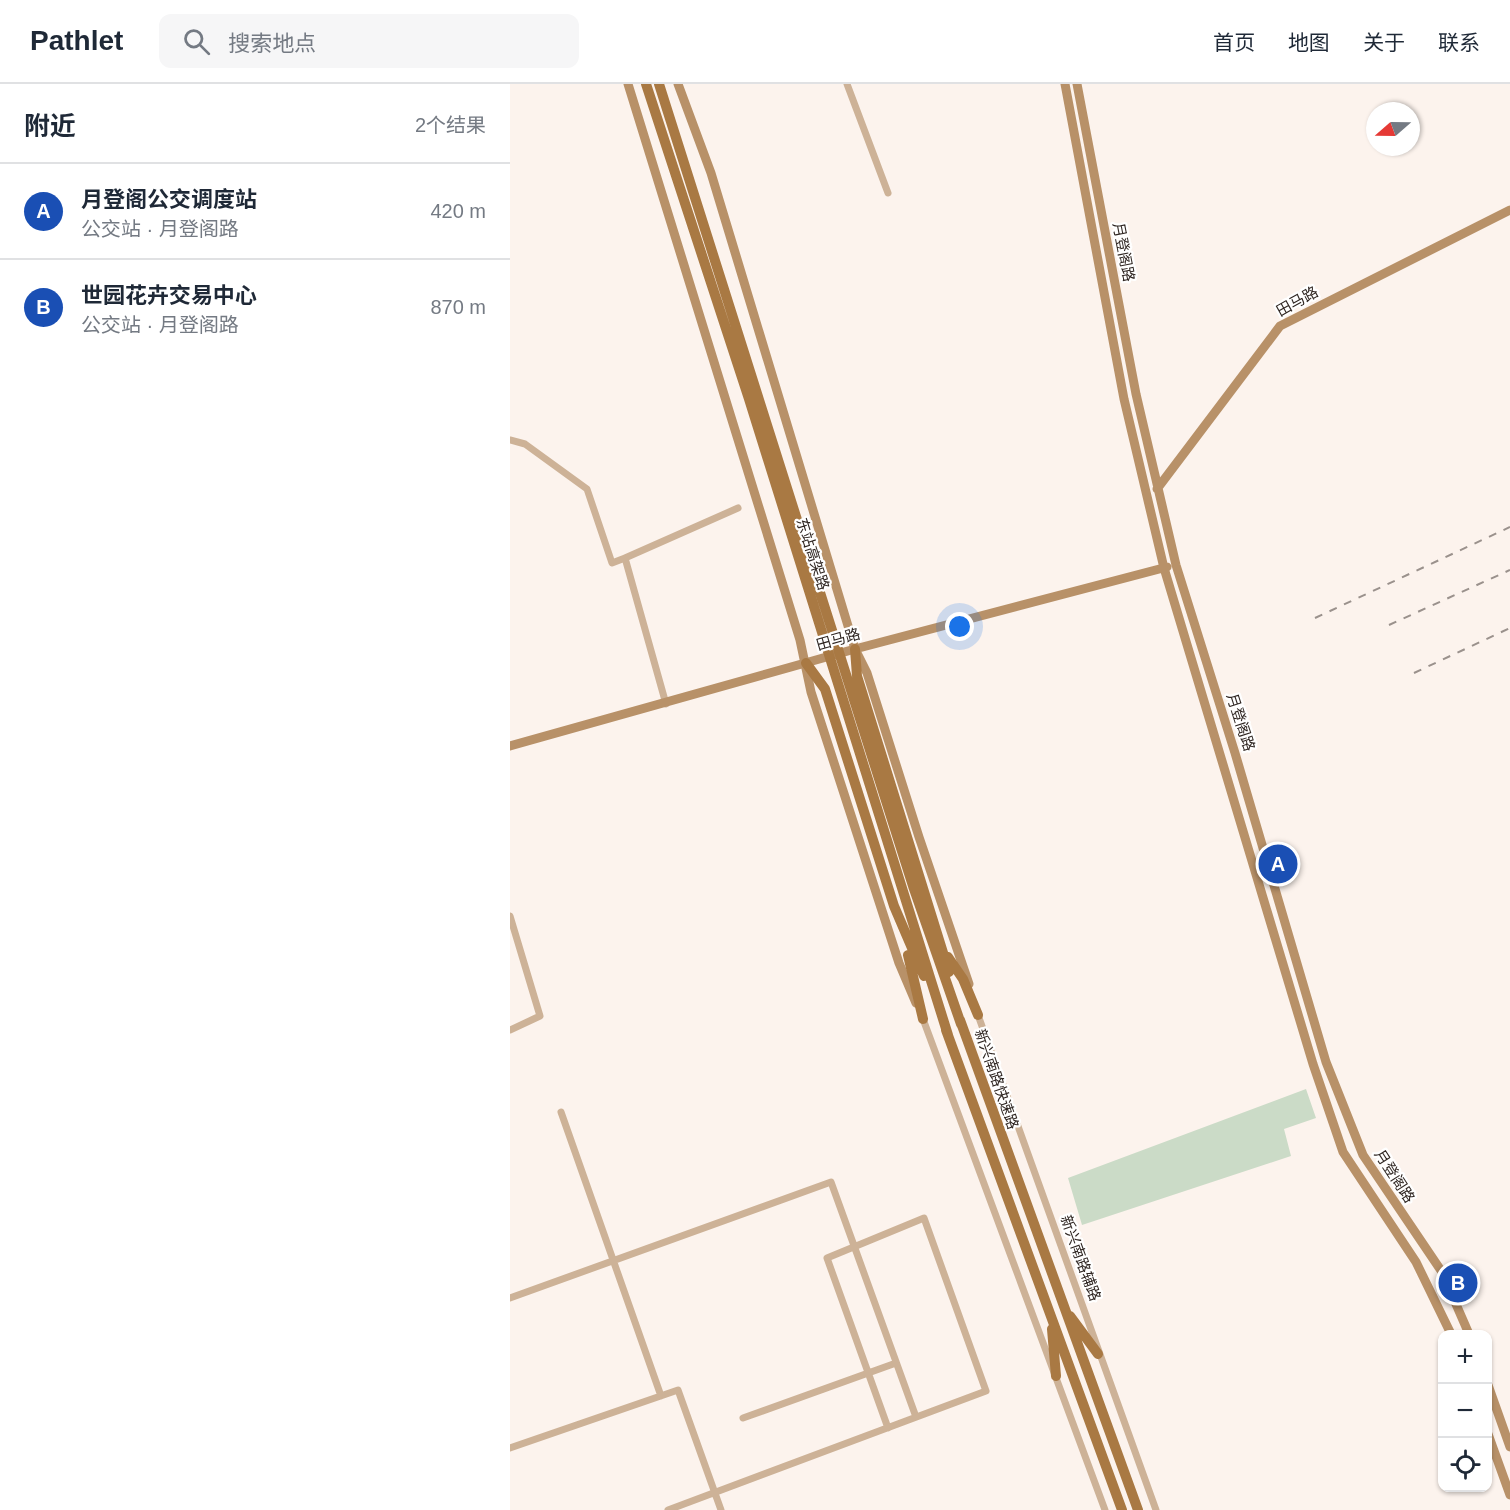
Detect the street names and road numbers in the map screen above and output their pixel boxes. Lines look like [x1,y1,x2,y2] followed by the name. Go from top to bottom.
[1110,221,1138,283] street label: 月登阁路
[1273,283,1321,319] street label: 田马路
[793,516,833,592] street label: 东站高架路
[814,625,862,653] street label: 田马路
[1224,691,1258,753] street label: 月登阁路
[972,1027,1022,1131] street label: 新兴南路快速路
[1372,1146,1418,1206] street label: 月登阁路
[1058,1213,1104,1303] street label: 新兴南路辅路

